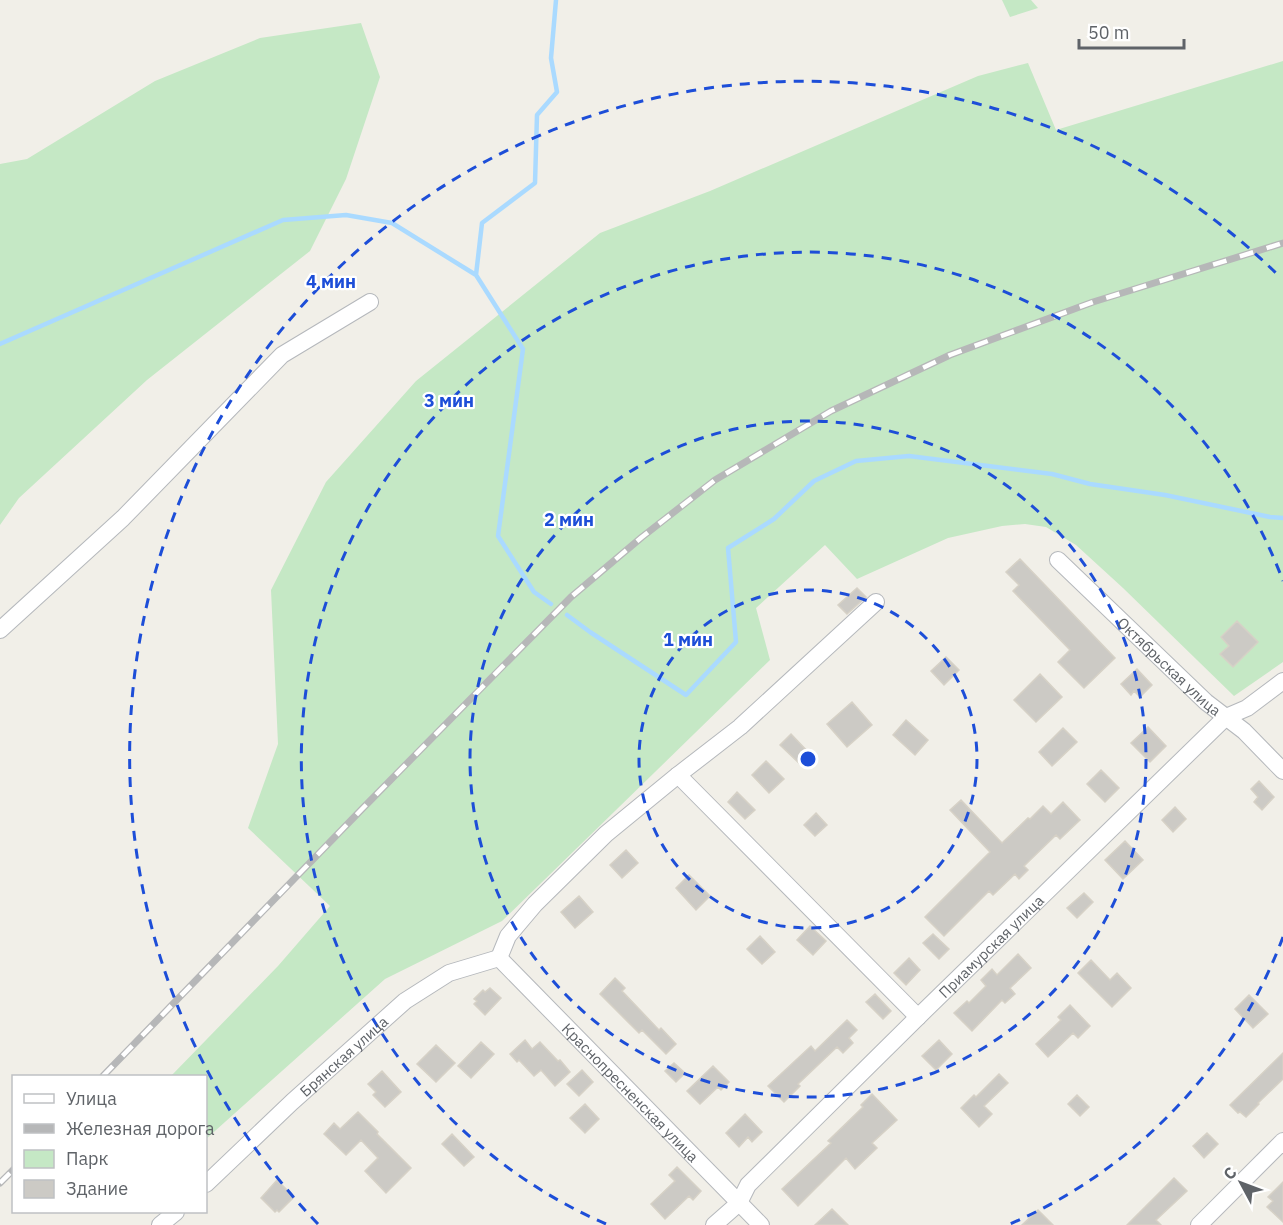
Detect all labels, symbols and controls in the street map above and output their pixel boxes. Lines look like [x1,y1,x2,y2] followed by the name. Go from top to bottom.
[1079,12,1184,50] scale bar
[1088,21,1130,44] text: 50 m
[306,270,356,293] text: 4 мин
[424,389,474,412] text: 3 мин
[544,508,594,531] text: 2 мин
[1114,613,1225,720] street label: Октябрьская улица
[663,628,713,651] text: 1 мин
[798,749,818,769] centre of rings
[934,891,1047,1002] street label: Приамурская улица
[296,1012,392,1100] street label: Брянская улица
[558,1019,703,1166] street label: Краснопресненская улица
[12,1075,207,1213] legend
[66,1087,117,1110] text: Улица
[66,1117,215,1140] text: Железная дорога
[66,1147,109,1170] text: Парк
[1211,1153,1271,1213] north arrow
[1219,1163,1241,1184] text: С
[66,1177,128,1200] text: Здание

